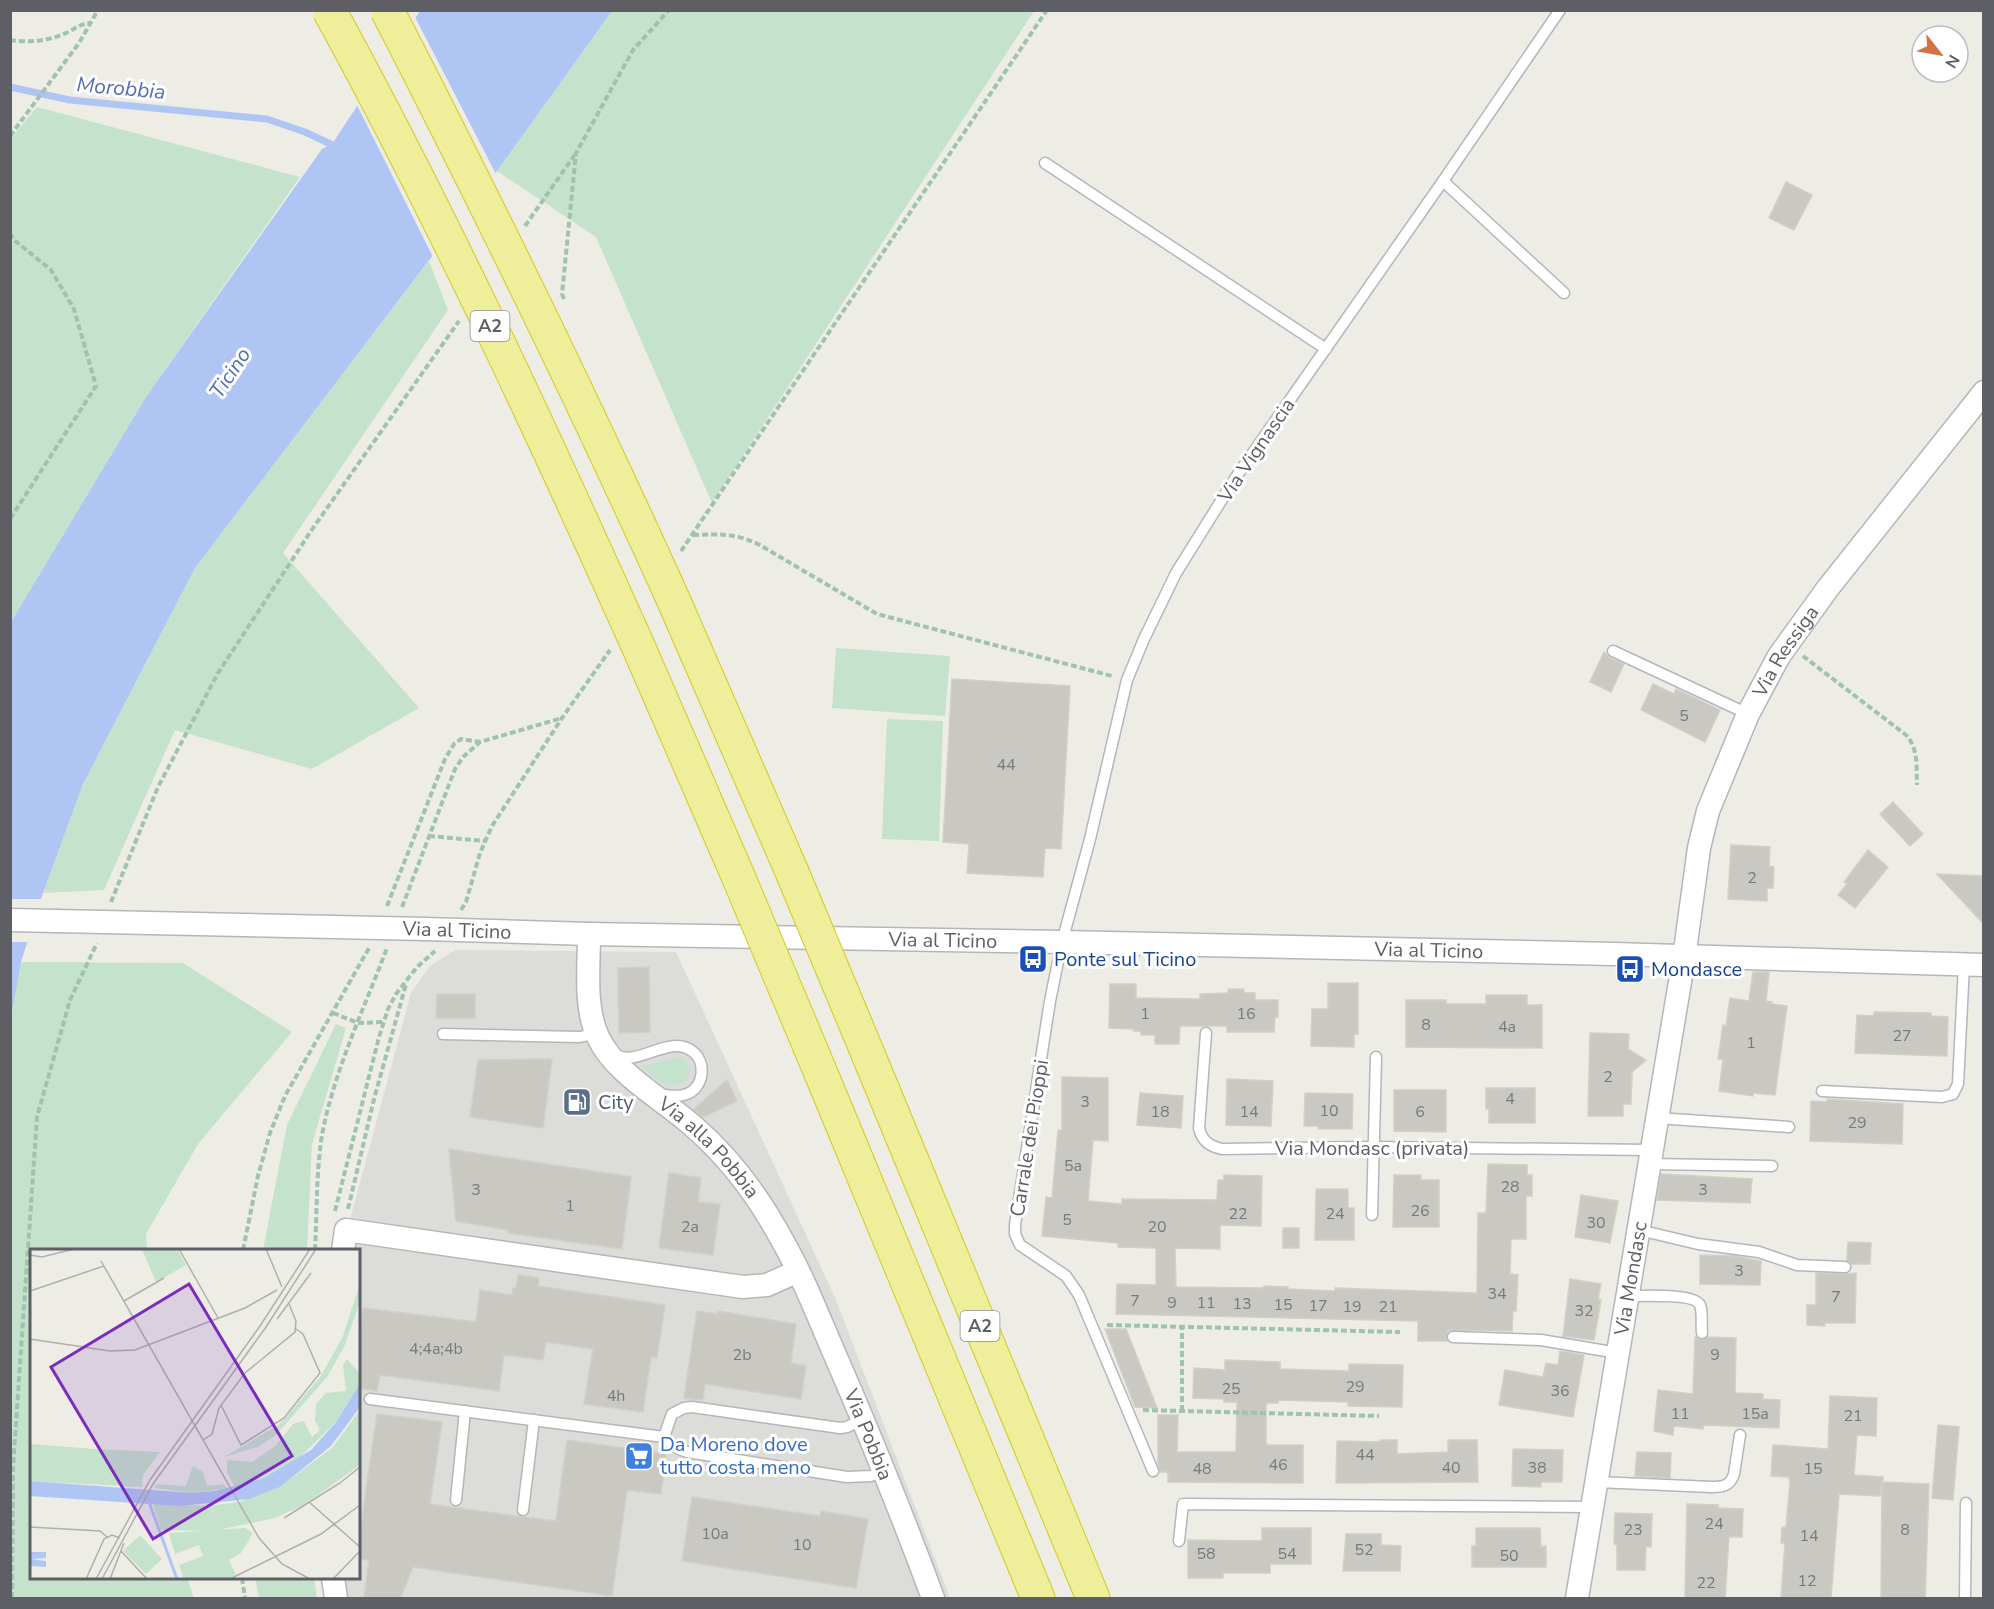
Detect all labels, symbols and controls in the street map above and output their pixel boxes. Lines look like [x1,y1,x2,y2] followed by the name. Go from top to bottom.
[1910,24,1970,84] north arrow
[1939,50,1965,72] text: N
[75,70,167,106] water label: Morobbia
[470,311,510,341] road number: A2
[203,342,257,404] water label: Ticino
[1211,393,1301,509] street label: Via Vignascia
[1746,600,1825,703] street label: Via Ressiga
[1679,705,1689,727] house number: 5
[996,754,1016,776] house number: 44
[1747,867,1757,889] house number: 2
[401,915,512,946] street label: Via al Ticino
[887,926,998,955] street label: Via al Ticino
[1373,936,1484,965] street label: Via al Ticino
[1017,943,1049,975] bus stop icon: Ponte sul Ticino
[1054,946,1196,973] place label: Ponte sul Ticino
[1614,953,1646,985] bus stop icon: Mondasce
[1651,956,1742,983] place label: Mondasce
[1140,1003,1150,1025] house number: 1
[1236,1003,1256,1025] house number: 16
[1421,1014,1431,1036] house number: 8
[1498,1016,1516,1038] house number: 4a
[1892,1025,1912,1047] house number: 27
[1746,1032,1756,1054] house number: 1
[1004,1058,1055,1219] street label: Carrale dei Pioppi
[1603,1066,1613,1088] house number: 2
[561,1086,593,1118] fuel station icon: City
[1505,1088,1515,1110] house number: 4
[598,1089,634,1116] place label: City
[652,1090,766,1204] street label: Via alla Pobbia
[1080,1091,1090,1113] house number: 3
[1319,1100,1339,1122] house number: 10
[1150,1101,1170,1123] house number: 18
[1239,1101,1259,1123] house number: 14
[1415,1101,1425,1123] house number: 6
[1847,1112,1867,1134] house number: 29
[1274,1135,1469,1162] street label: Via Mondasc (privata)
[1064,1155,1082,1177] house number: 5a
[1500,1176,1520,1198] house number: 28
[471,1179,481,1201] house number: 3
[1698,1179,1708,1201] house number: 3
[565,1195,575,1217] house number: 1
[1410,1200,1430,1222] house number: 26
[1228,1203,1248,1225] house number: 22
[1325,1203,1345,1225] house number: 24
[1062,1209,1072,1231] house number: 5
[1586,1212,1606,1234] house number: 30
[681,1216,699,1238] house number: 2a
[1147,1216,1167,1238] house number: 20
[1608,1220,1654,1338] street label: Via Mondasc
[30,1249,360,1579] inset map
[1734,1260,1744,1282] house number: 3
[1487,1283,1507,1305] house number: 34
[1831,1286,1841,1308] house number: 7
[1130,1290,1140,1312] house number: 7
[1167,1292,1177,1314] house number: 9
[1196,1292,1216,1314] house number: 11
[1232,1293,1252,1315] house number: 13
[1273,1294,1293,1316] house number: 15
[1308,1295,1328,1317] house number: 17
[1342,1296,1362,1318] house number: 19
[1378,1296,1398,1318] house number: 21
[1574,1300,1594,1322] house number: 32
[960,1311,1000,1341] road number: A2
[409,1338,463,1360] house number: 4;4a;4b
[733,1344,751,1366] house number: 2b
[1710,1344,1720,1366] house number: 9
[1345,1376,1365,1398] house number: 29
[1221,1378,1241,1400] house number: 25
[1550,1380,1570,1402] house number: 36
[837,1384,899,1484] street label: Via Pobbia
[607,1385,625,1407] house number: 4h
[1670,1403,1690,1425] house number: 11
[1741,1403,1769,1425] house number: 15a
[1843,1405,1863,1427] house number: 21
[660,1431,811,1481] place label: Da Moreno dove tutto costa meno
[623,1440,655,1472] supermarket icon: Da Moreno dove tutto costa meno
[1355,1444,1375,1466] house number: 44
[1268,1454,1288,1476] house number: 46
[1441,1457,1461,1479] house number: 40
[1527,1457,1547,1479] house number: 38
[1192,1458,1212,1480] house number: 48
[1803,1458,1823,1480] house number: 15
[1704,1513,1724,1535] house number: 24
[1623,1519,1643,1541] house number: 23
[1900,1519,1910,1541] house number: 8
[701,1523,729,1545] house number: 10a
[1799,1525,1819,1547] house number: 14
[792,1534,812,1556] house number: 10
[1354,1539,1374,1561] house number: 52
[1196,1543,1216,1565] house number: 58
[1277,1543,1297,1565] house number: 54
[1499,1545,1519,1567] house number: 50
[1797,1570,1817,1592] house number: 12
[1696,1572,1716,1594] house number: 22

